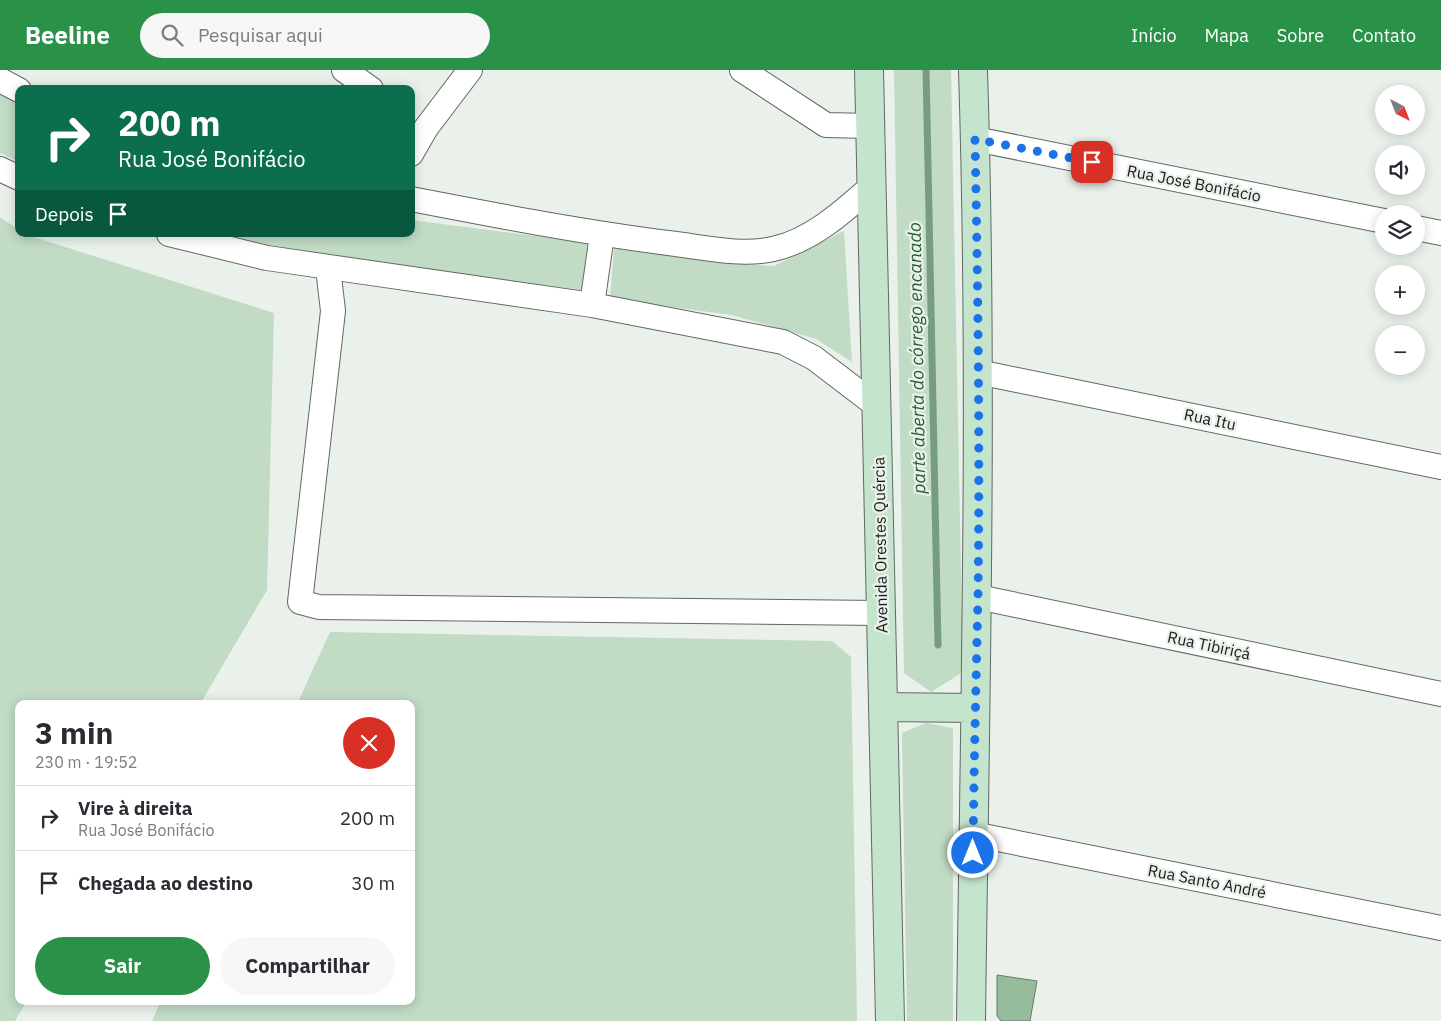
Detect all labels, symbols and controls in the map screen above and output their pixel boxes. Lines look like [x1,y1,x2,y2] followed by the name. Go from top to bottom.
[140,13,490,58] search box
[25,19,110,51] text: Beeline
[158,21,186,49] icon: search
[198,23,323,47] text: Pesquisar aqui
[1131,24,1177,47] text: Início
[1205,24,1249,47] text: Mapa
[1277,24,1324,47] text: Sobre
[1352,24,1416,47] text: Contato
[1375,85,1425,135] north arrow
[1375,85,1425,375] map controls
[118,100,221,146] text: 200 m
[35,105,100,170] icon: right
[1071,141,1113,183] pin
[118,144,306,173] text: Rua José Bonifácio
[1375,145,1425,195] button: sound
[1078,148,1106,176] icon: arrive
[1125,160,1263,206] street label: Rua José Bonifácio
[104,200,132,228] icon: arrive
[35,202,94,226] text: Depois
[1375,205,1425,255] button: layers
[903,222,930,495] water label: parte aberta do córrego encanado
[1375,265,1425,315] button: +
[1375,325,1425,375] button: −
[1182,404,1238,434] street label: Rua Itu
[868,456,892,633] street label: Avenida Orestes Quércia
[1166,626,1253,664] street label: Rua Tibiriçá
[35,713,113,752] text: 3 min
[343,717,395,769] button: close
[35,752,137,772] text: 230 m · 19:52
[78,796,193,820] text: Vire à direita
[35,804,63,832] icon: right
[340,806,395,830] text: 200 m
[78,820,214,840] text: Rua José Bonifácio
[946,826,998,878] position arrow
[1146,860,1268,902] street label: Rua Santo André
[35,869,63,897] icon: arrive
[78,871,253,895] text: Chegada ao destino
[351,871,395,895] text: 30 m
[35,937,210,995] button: Sair
[220,937,395,995] button: Compartilhar

